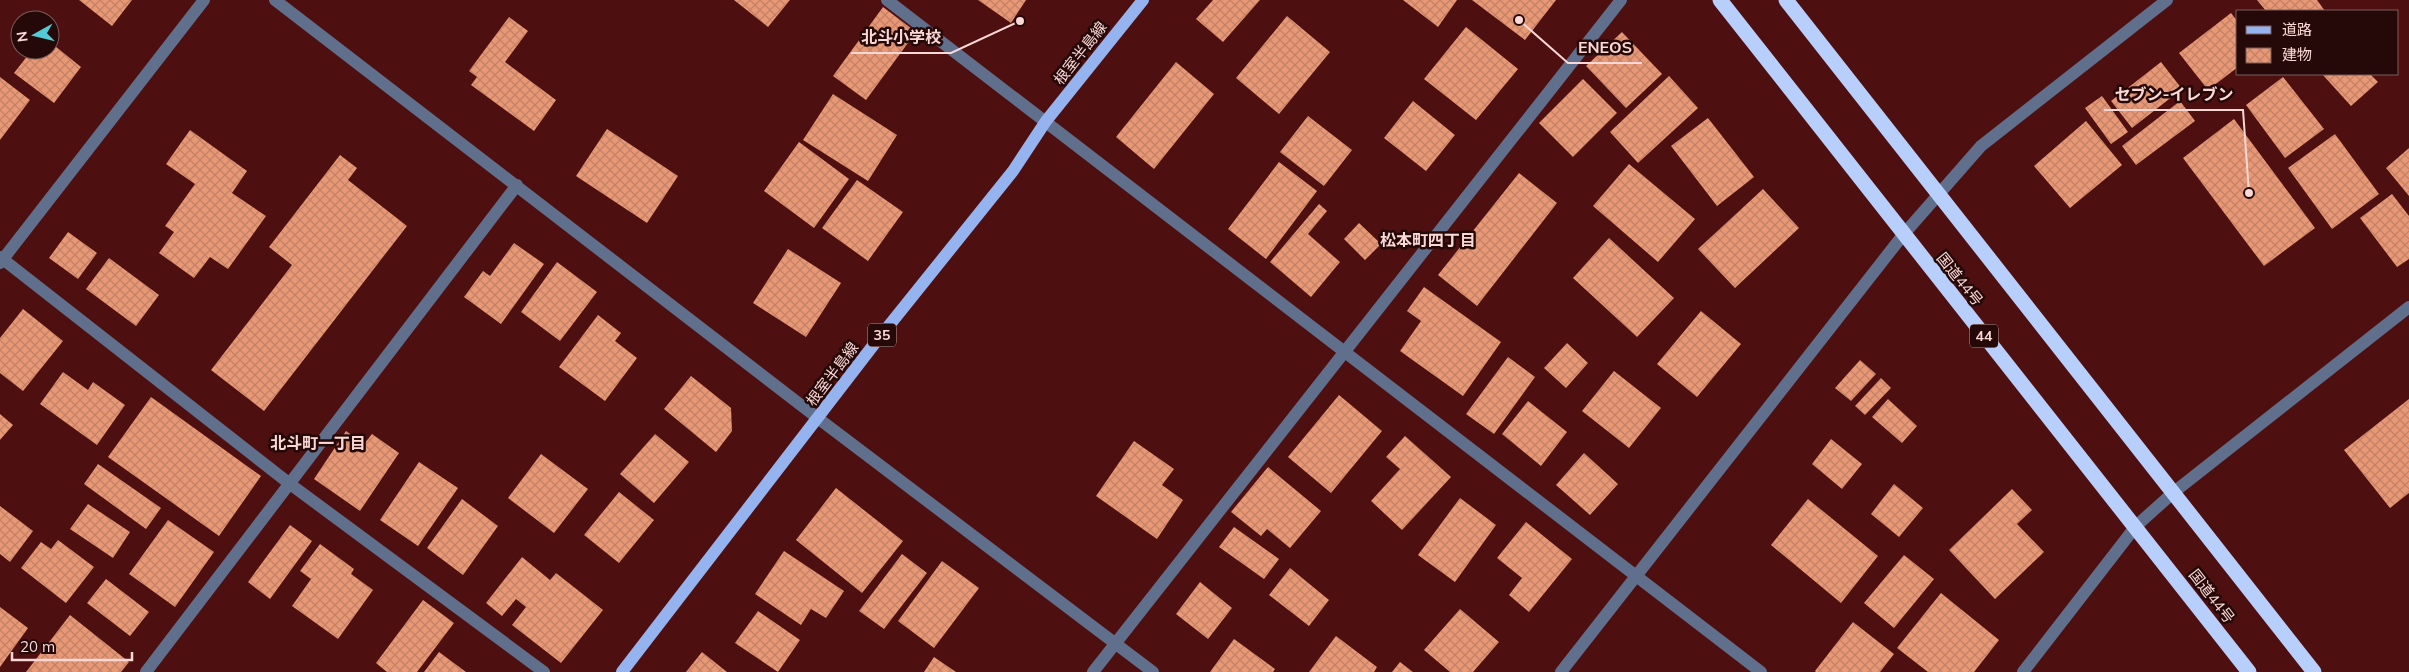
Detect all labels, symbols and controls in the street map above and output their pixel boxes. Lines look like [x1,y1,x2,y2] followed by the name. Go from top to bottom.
[10,10,60,60] north arrow
[2236,10,2399,75] legend
[1049,18,1111,88] street label: 根室半島線
[2282,20,2312,39] text: 道路
[851,22,951,53] callout: 北斗小学校
[861,27,941,47] text: 北斗小学校
[12,30,32,43] text: N
[1568,32,1642,63] callout: ENEOS
[1578,37,1632,57] text: ENEOS
[2282,45,2312,64] text: 建物
[2104,79,2243,110] callout: セブン-イレブン
[2114,84,2234,104] text: セブン-イレブン
[1380,230,1476,250] district label: 松本町四丁目
[1933,249,1987,309] street label: 国道44号
[868,324,896,346] road number: 35
[1970,324,1998,348] road number: 44
[802,338,862,410] street label: 根室半島線
[270,433,366,453] district label: 北斗町一丁目
[2185,565,2239,627] street label: 国道44号
[12,630,132,662] scale bar
[20,637,55,656] text: 20 m

